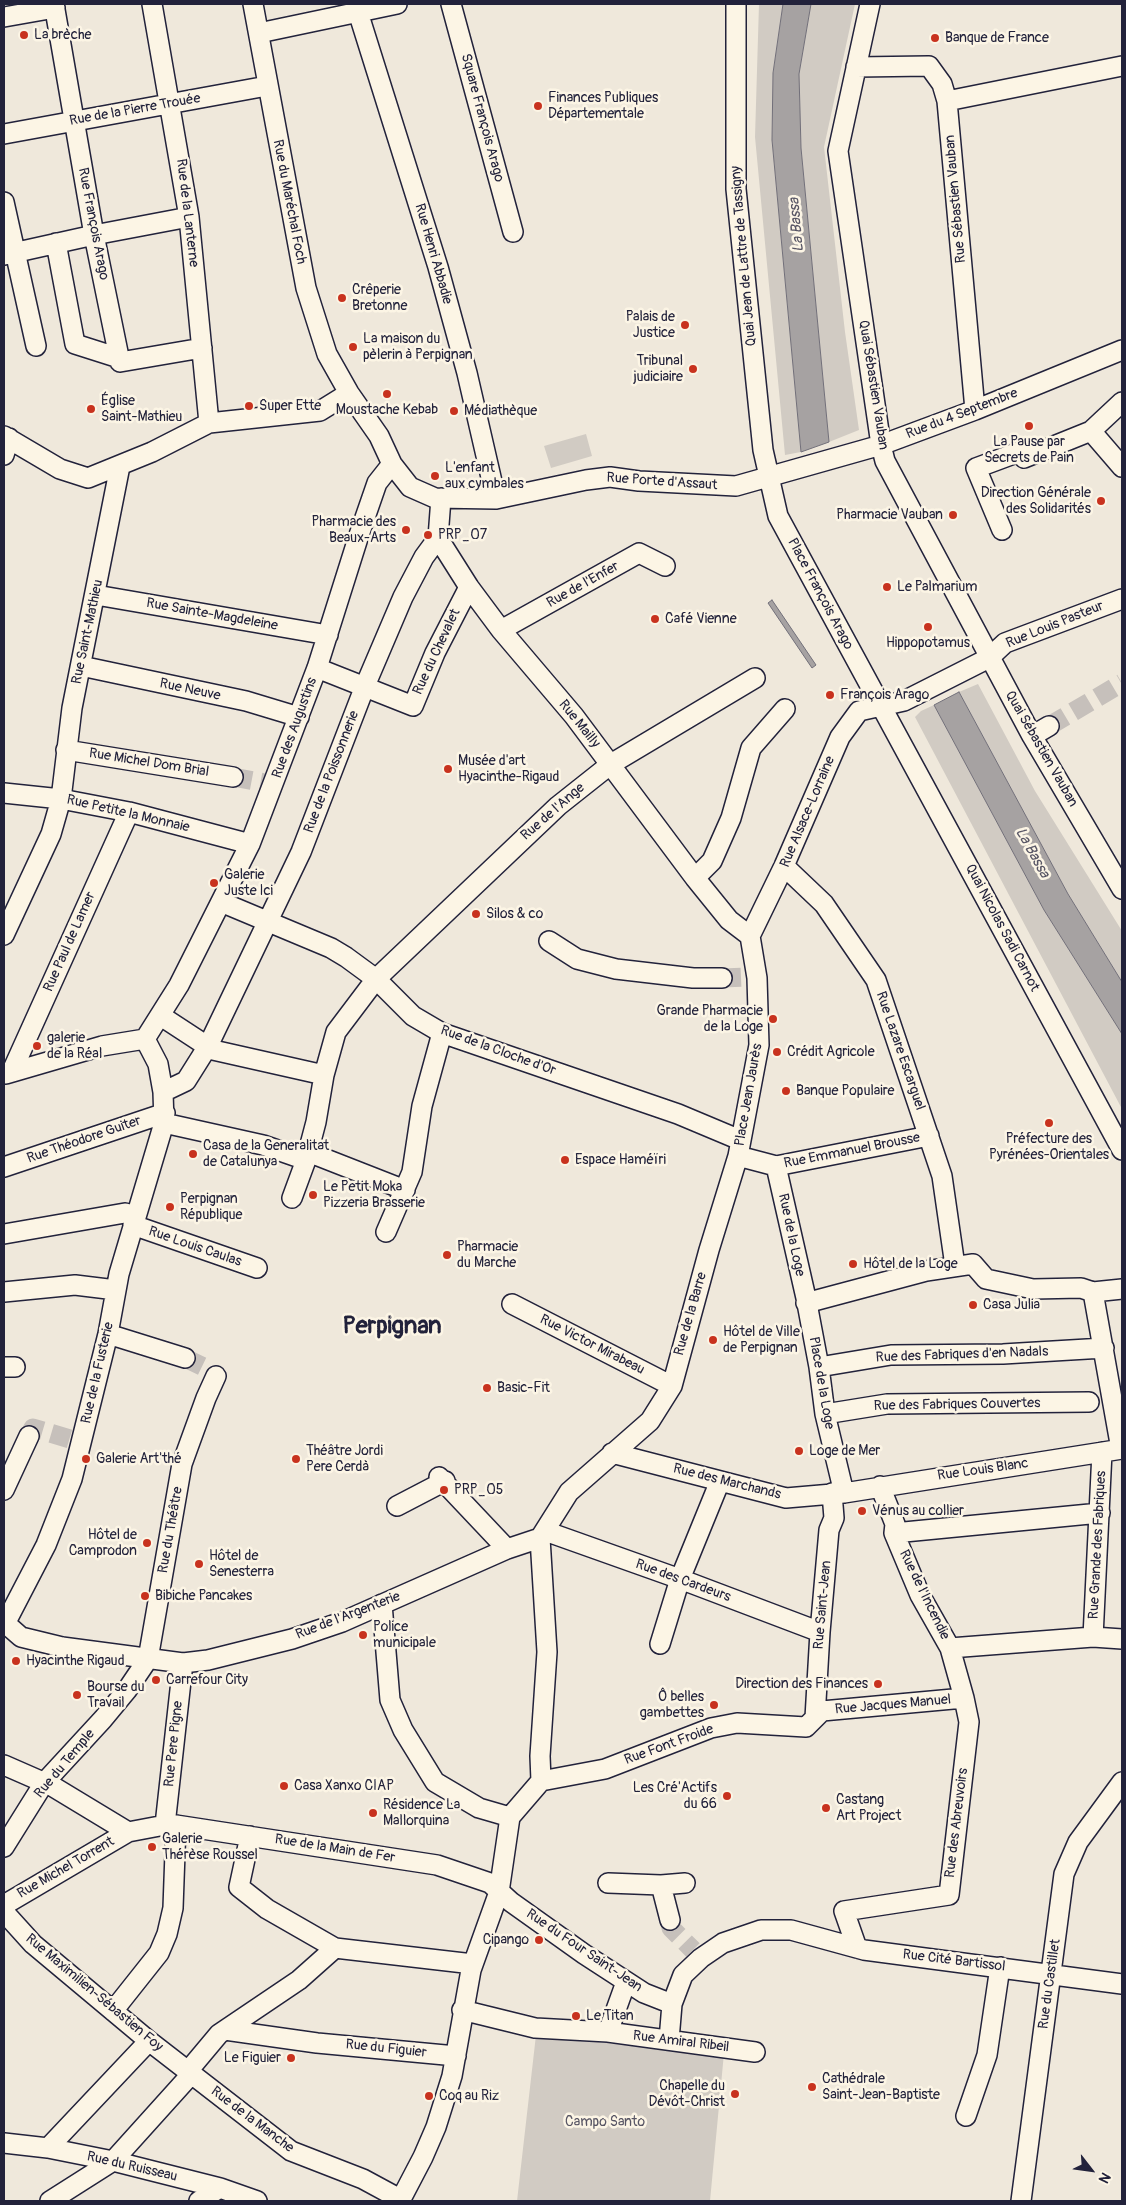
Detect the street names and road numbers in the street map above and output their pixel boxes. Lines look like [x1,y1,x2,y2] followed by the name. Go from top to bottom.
[457,52,507,184] street label: Square François Arago
[68,90,202,130] street label: Rue de la Pierre Trouée
[942,134,970,264] street label: Rue Sébastien Vauban
[269,138,309,266] street label: Rue du Maréchal Foch
[172,158,202,268] street label: Rue de la Lanterne
[728,165,760,347] street label: Quai Jean de Lattre de Tassigny
[74,166,112,282] street label: Rue François Arago
[411,202,455,306] street label: Rue Henri Abbadie
[854,319,892,451] street label: Quai Sébastien Vauban
[904,385,1020,443] street label: Rue du 4 Septembre
[606,470,718,494] street label: Rue Porte d'Assaut
[784,535,856,653] street label: Place François Arago
[544,558,622,612] street label: Rue de l'Enfer
[69,578,107,686] street label: Rue Saint-Mathieu
[145,595,279,635] street label: Rue Sainte-Magdeleine
[1004,598,1106,652] street label: Rue Louis Pasteur
[410,606,464,698] street label: Rue du Chevalet
[158,675,222,705] street label: Rue Neuve
[269,675,321,781] street label: Rue des Augustins
[1001,688,1081,810] street label: Quai Sébastien Vauban
[555,697,603,751] street label: Rue Mailly
[301,708,363,836] street label: Rue de la Poissonnerie
[88,745,210,781] street label: Rue Michel Dom Brial
[777,754,839,870] street label: Rue Alsace-Lorraine
[518,780,588,844] street label: Rue de l'Ange
[65,792,191,836] street label: Rue Petite la Monnaie
[961,861,1043,995] street label: Quai Nicolas Sadi Carnot
[40,889,100,995] street label: Rue Paul de Lamer
[872,989,928,1113] street label: Rue Lazare Escarguel
[438,1022,558,1080] street label: Rue de la Cloche d'Or
[732,1042,766,1148] street label: Place Jean Jaurès
[25,1113,143,1167] street label: Rue Théodore Guiter
[783,1130,921,1172] street label: Rue Emmanuel Brousse
[774,1192,808,1278] street label: Rue de la Loge
[146,1223,244,1271] street label: Rue Louis Caulas
[671,1270,711,1358] street label: Rue de la Barre
[537,1311,647,1379] street label: Rue Victor Mirabeau
[78,1321,118,1425] street label: Rue de la Fusterie
[805,1335,837,1431] street label: Place de la Loge
[875,1344,1049,1366] street label: Rue des Fabriques d'en Nadals
[873,1395,1041,1415] street label: Rue des Fabriques Couvertes
[936,1455,1030,1485] street label: Rue Louis Blanc
[671,1460,783,1504] street label: Rue des Marchands
[1086,1470,1110,1620] street label: Rue Grande des Fabriques
[155,1485,187,1575] street label: Rue du Théâtre
[895,1547,953,1643] street label: Rue de l'Incendie
[633,1556,733,1606] street label: Rue des Cardeurs
[811,1560,835,1650] street label: Rue Saint-Jean
[293,1588,403,1644] street label: Rue de l'Argenterie
[834,1692,952,1718] street label: Rue Jacques Manuel
[161,1700,187,1788] street label: Rue Pere Pigne
[622,1721,716,1769] street label: Rue Font Froide
[31,1726,99,1802] street label: Rue du Temple
[942,1767,972,1879] street label: Rue des Abreuvoirs
[274,1831,396,1867] street label: Rue de la Main de Fer
[15,1833,117,1903] street label: Rue Michel Torrent
[523,1906,645,1996] street label: Rue du Four Saint-Jean
[22,1931,166,2055] street label: Rue Maximilien-Sébastien Foy
[1035,1938,1065,2030] street label: Rue du Castillet
[902,1946,1006,1976] street label: Rue Cité Bartissol
[632,2028,730,2056] street label: Rue Amiral Ribeil
[345,2036,427,2062] street label: Rue du Figuier
[207,2083,297,2157] street label: Rue de la Manche
[85,2148,179,2186] street label: Rue du Ruisseau

